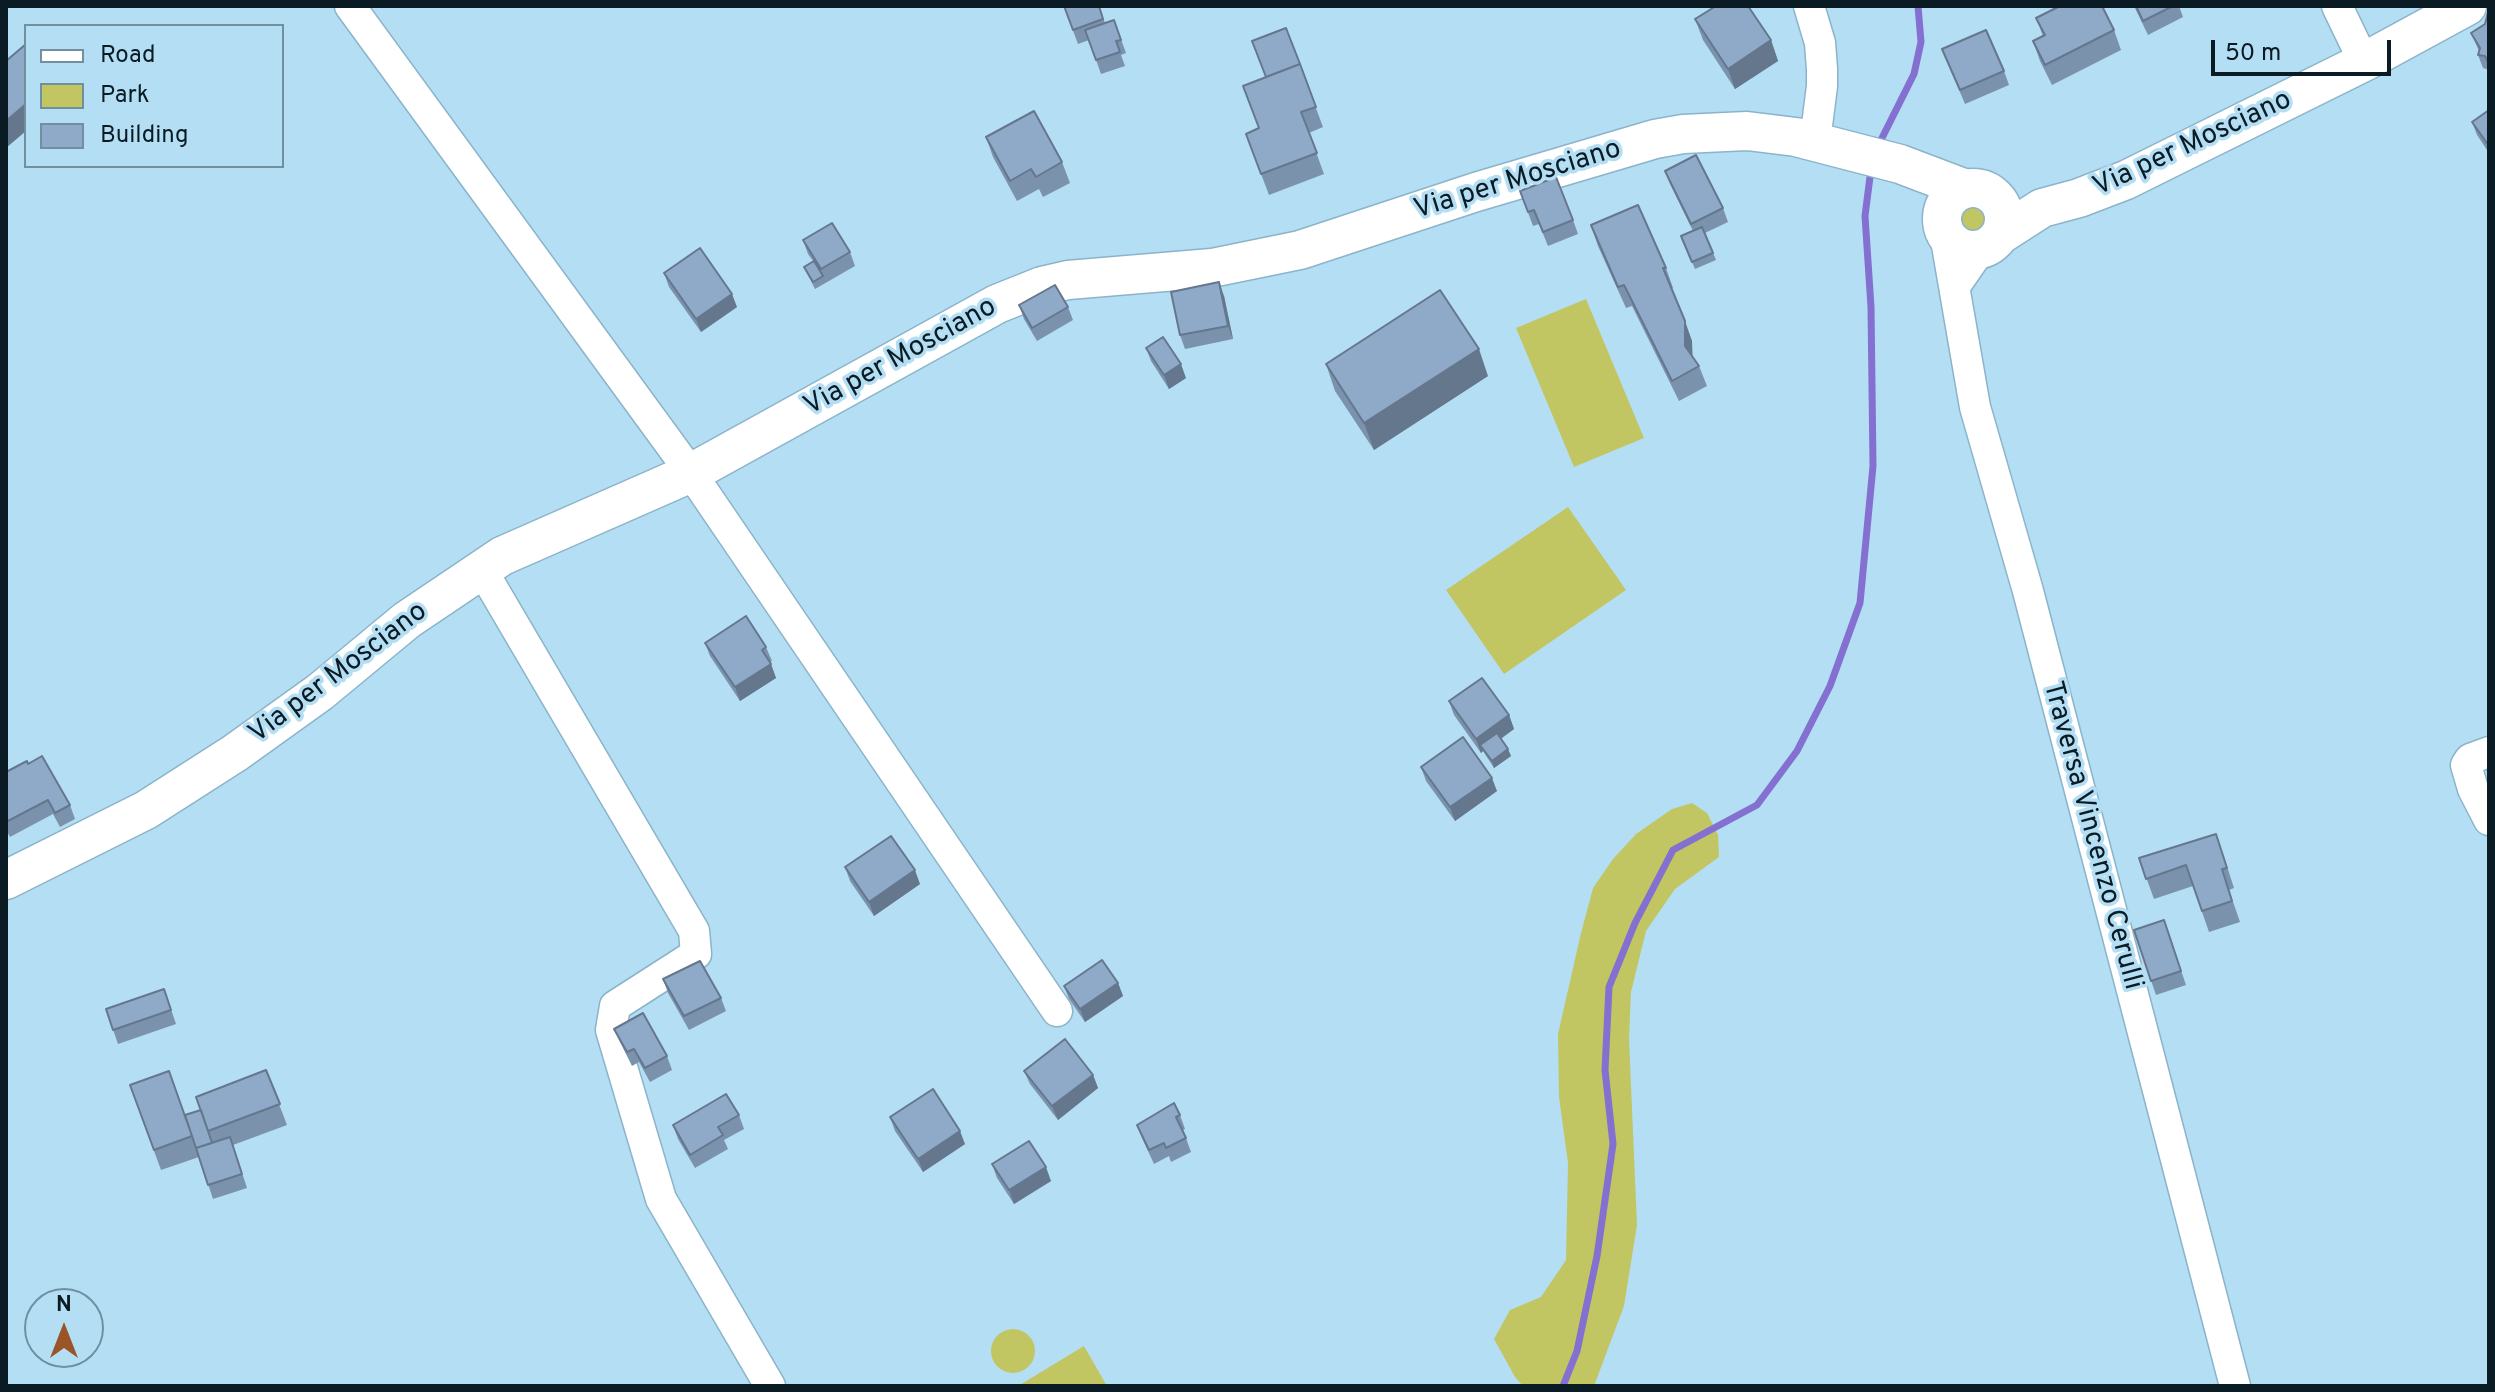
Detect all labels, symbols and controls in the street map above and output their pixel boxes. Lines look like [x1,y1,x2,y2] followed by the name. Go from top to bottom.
[24,24,284,168] legend
[2215,24,2395,74] scale bar
[2225,39,2281,69] text: 50 m
[100,41,156,71] text: Road
[100,81,150,111] text: Park
[2089,84,2297,206] street label: Via per Mosciano
[100,121,189,151] text: Building
[1411,134,1625,228] street label: Via per Mosciano
[799,291,1003,425] street label: Via per Mosciano
[243,596,435,752] street label: Via per Mosciano
[2034,678,2148,994] street label: Traversa Vincenzo Cerulli
[24,1288,104,1368] north arrow
[56,1292,72,1319] text: N

